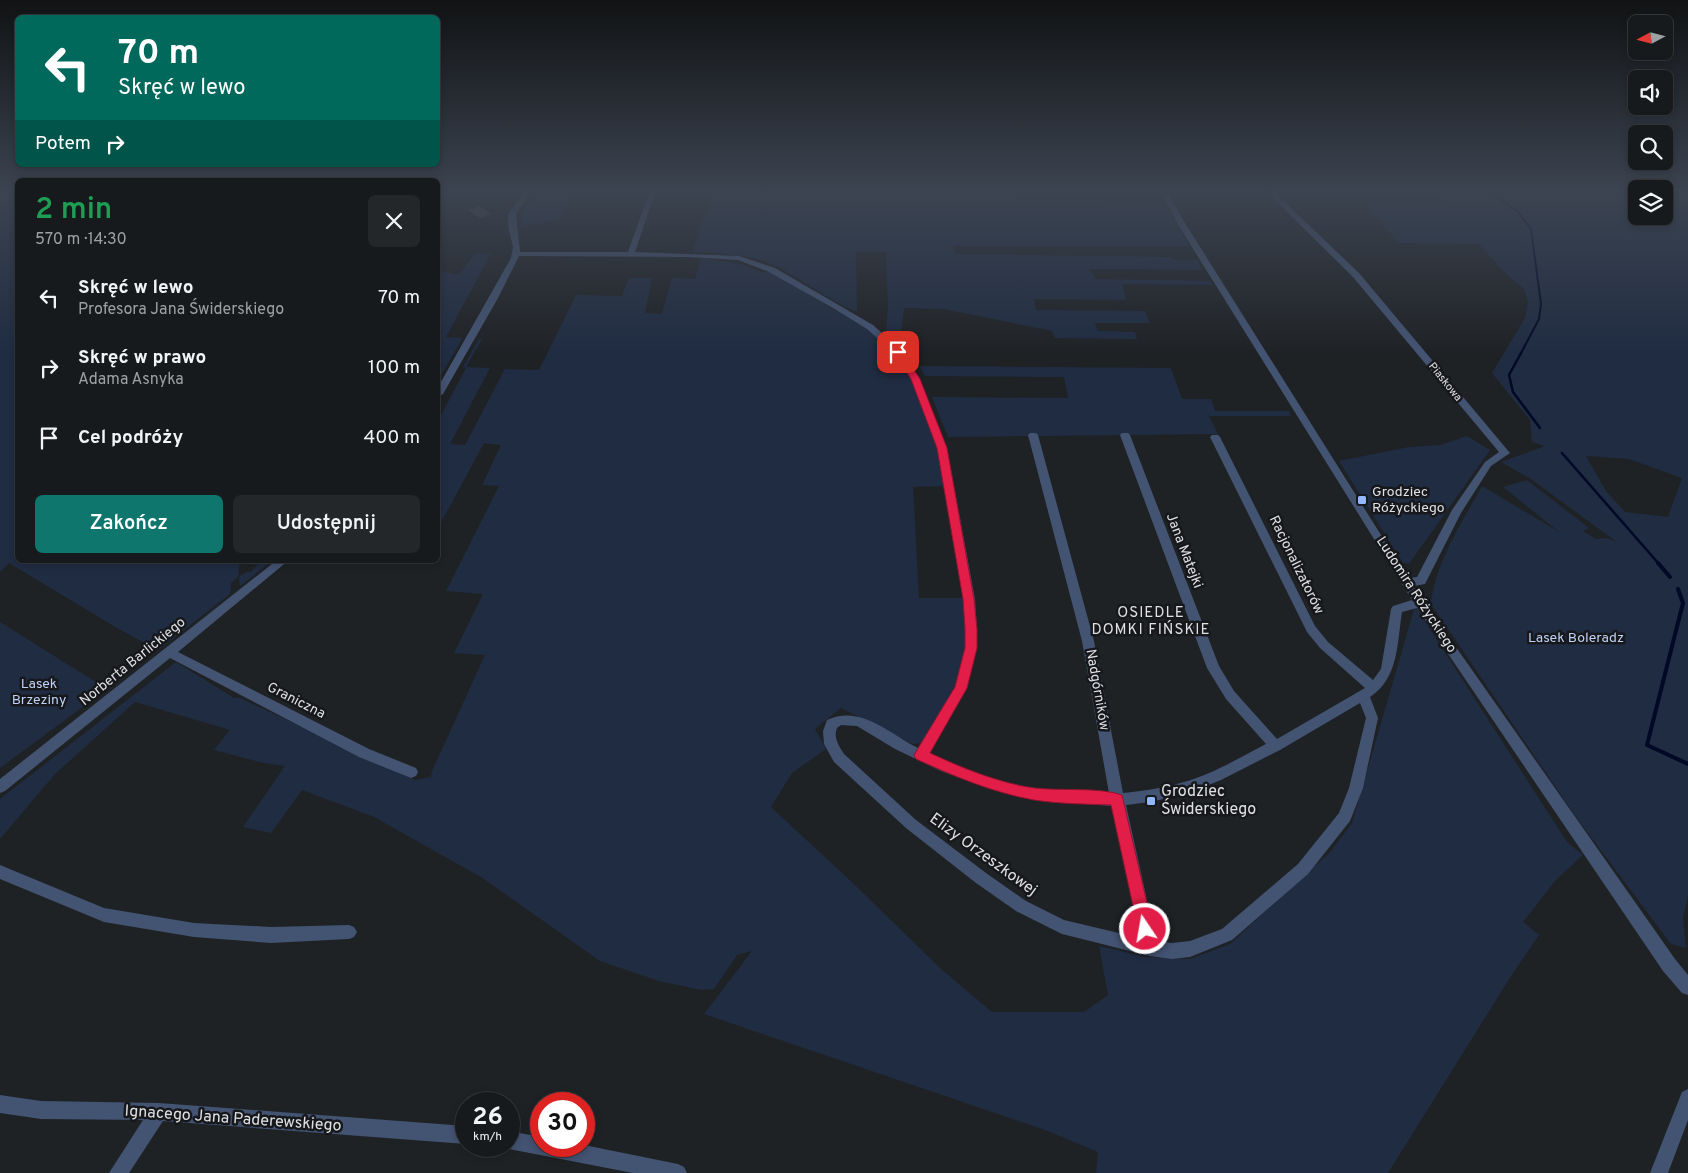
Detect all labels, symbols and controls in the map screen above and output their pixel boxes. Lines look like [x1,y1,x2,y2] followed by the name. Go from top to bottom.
[1628,15,1672,60] north arrow
[1628,15,1673,225] map controls
[118,32,199,76] text: 70 m
[35,35,100,100] icon: left
[1628,70,1673,115] button: sound
[118,75,246,102] text: Skręć w lewo
[1628,125,1673,170] button: search
[101,130,129,158] icon: right
[35,132,91,156] text: Potem
[1628,180,1673,225] button: layers
[35,192,112,229] text: 2 min
[368,195,420,247] button: close
[35,230,127,250] text: 570 m · 14:30
[78,276,193,300] text: Skręć w lewo
[35,284,63,312] icon: left
[378,286,420,310] text: 70 m
[78,300,284,320] text: Profesora Jana Świderskiego
[877,331,919,373] pin
[884,338,912,366] icon: arrive
[78,346,206,370] text: Skręć w prawo
[35,354,63,382] icon: right
[368,356,420,380] text: 100 m
[1425,360,1465,404] street label: Piaskowa
[78,370,184,390] text: Adama Asnyka
[35,424,63,452] icon: arrive
[78,426,183,450] text: Cel podróży
[363,426,420,450] text: 400 m
[1372,484,1445,517] place label: Grodziec Różyckiego
[1356,494,1368,506] marker: Grodziec Różyckiego
[35,495,223,553] button: Zakończ
[233,495,420,553] button: Udostępnij
[1162,511,1206,591] street label: Jana Matejki
[1265,513,1327,617] street label: Racjonalizatorów
[1372,534,1460,656] street label: Ludomira Różyckiego
[1091,604,1211,640] district label: OSIEDLE DOMKI FIŃSKIE
[77,614,189,710] street label: Norberta Barlickiego
[1528,630,1624,647] park label: Lasek Boleradz
[1081,648,1113,732] street label: Nadgórników
[12,676,66,709] park label: Lasek Brzeziny
[264,679,328,723] street label: Graniczna
[1161,782,1256,820] place label: Grodziec Świderskiego
[1145,795,1157,807] marker: Grodziec Świderskiego
[925,809,1041,901] street label: Elizy Orzeszkowej
[1118,902,1170,954] position arrow
[530,1092,595,1157] speed limit sign: 30
[124,1101,342,1137] street label: Ignacego Jana Paderewskiego
[472,1102,503,1134] text: 26
[473,1129,502,1145] text: km/h

